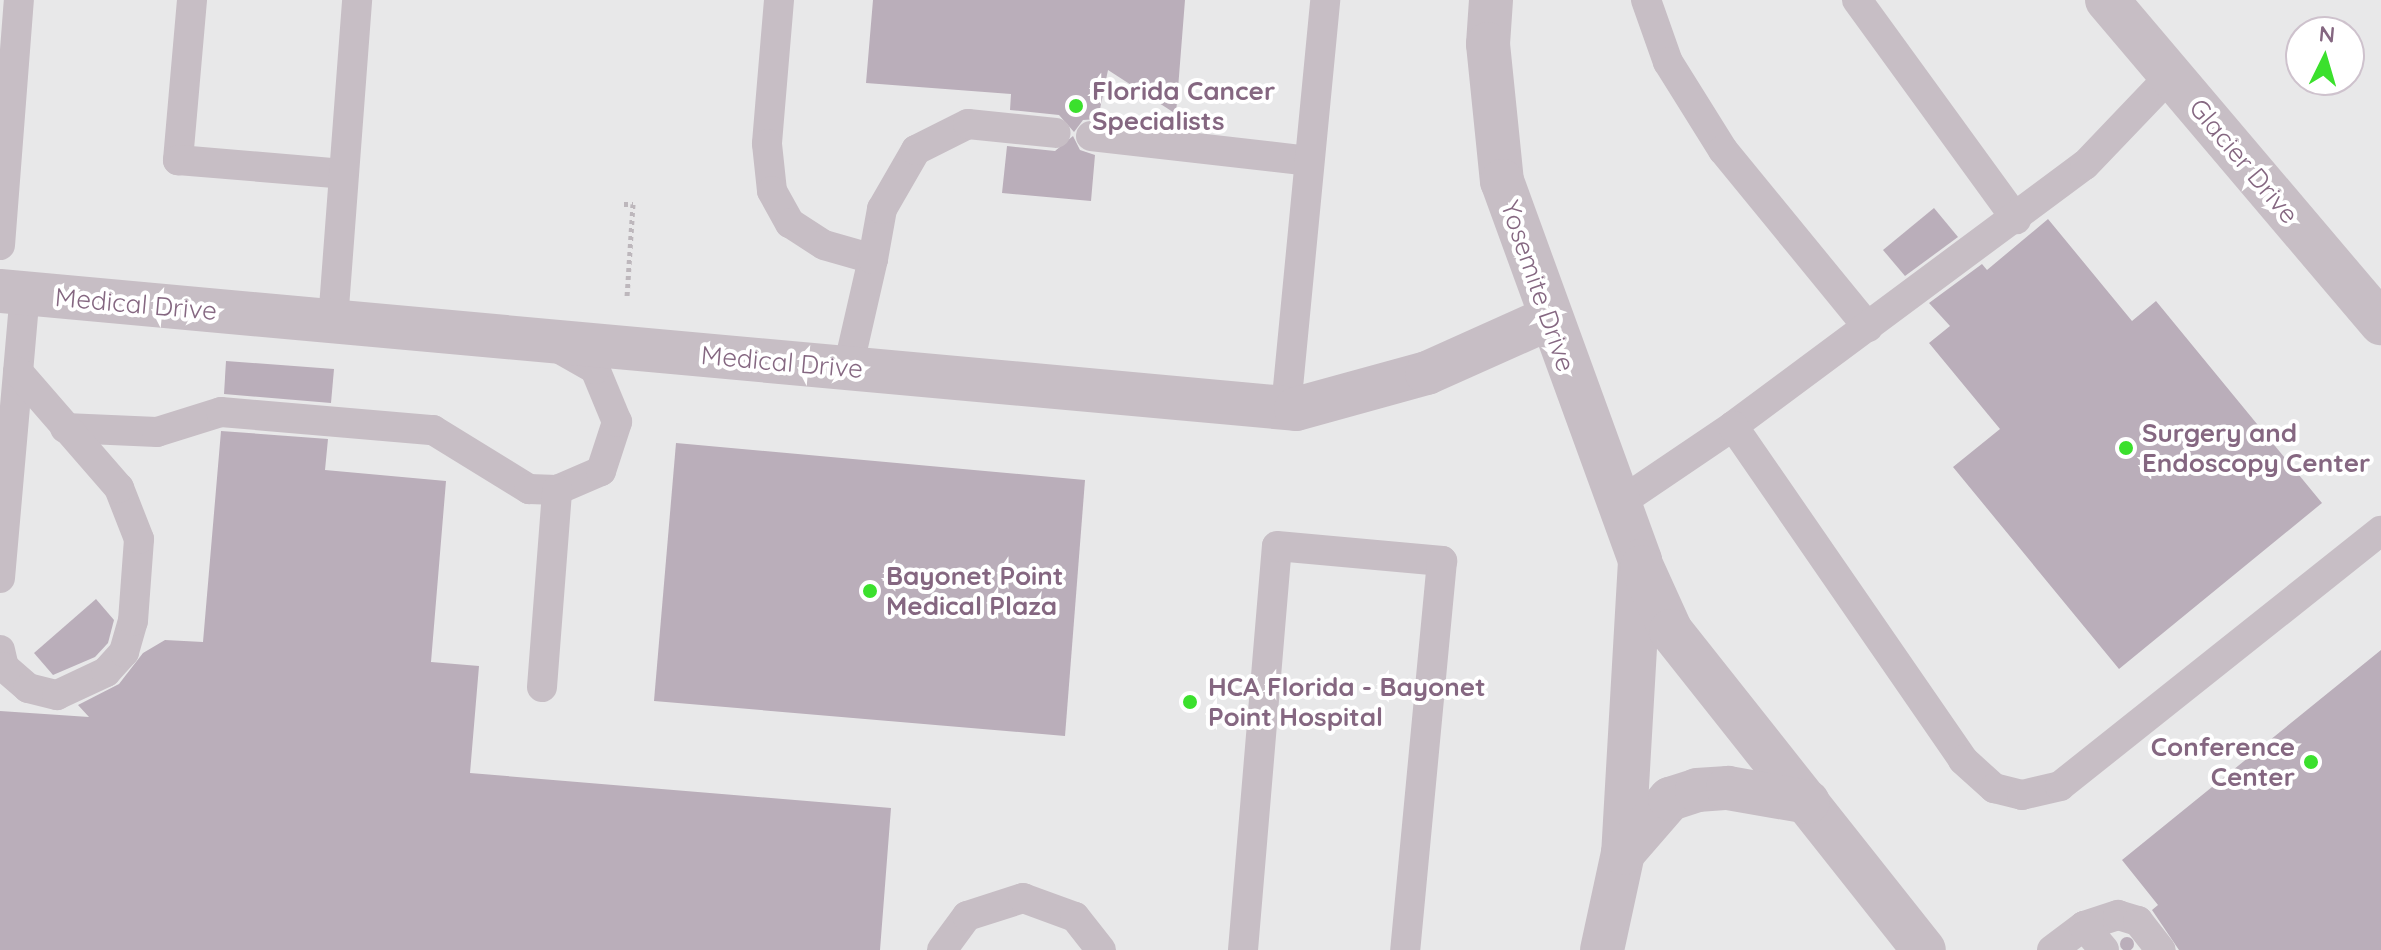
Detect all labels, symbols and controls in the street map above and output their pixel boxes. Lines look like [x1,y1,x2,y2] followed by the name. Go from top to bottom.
[2285,16,2365,96] north arrow
[2318,19,2336,49] text: N
[1092,75,1275,136] place label: Florida Cancer Specialists
[2183,92,2305,230] street label: Glacier Drive
[1067,97,1085,115] marker: Florida Cancer Specialists
[1494,197,1582,375] street label: Yosemite Drive
[54,281,218,327] street label: Medical Drive
[700,339,864,385] street label: Medical Drive
[2142,417,2370,478] place label: Surgery and Endoscopy Center
[2117,439,2135,457] marker: Surgery and Endoscopy Center
[886,560,1063,622] place label: Bayonet Point Medical Plaza
[861,582,879,600] marker: Bayonet Point Medical Plaza
[1208,671,1486,732] place label: HCA Florida - Bayonet Point Hospital
[1179,691,1201,713] marker: HCA Florida - Bayonet Point Hospital
[2151,731,2295,792] place label: Conference Center
[2302,753,2320,771] marker: Conference Center

